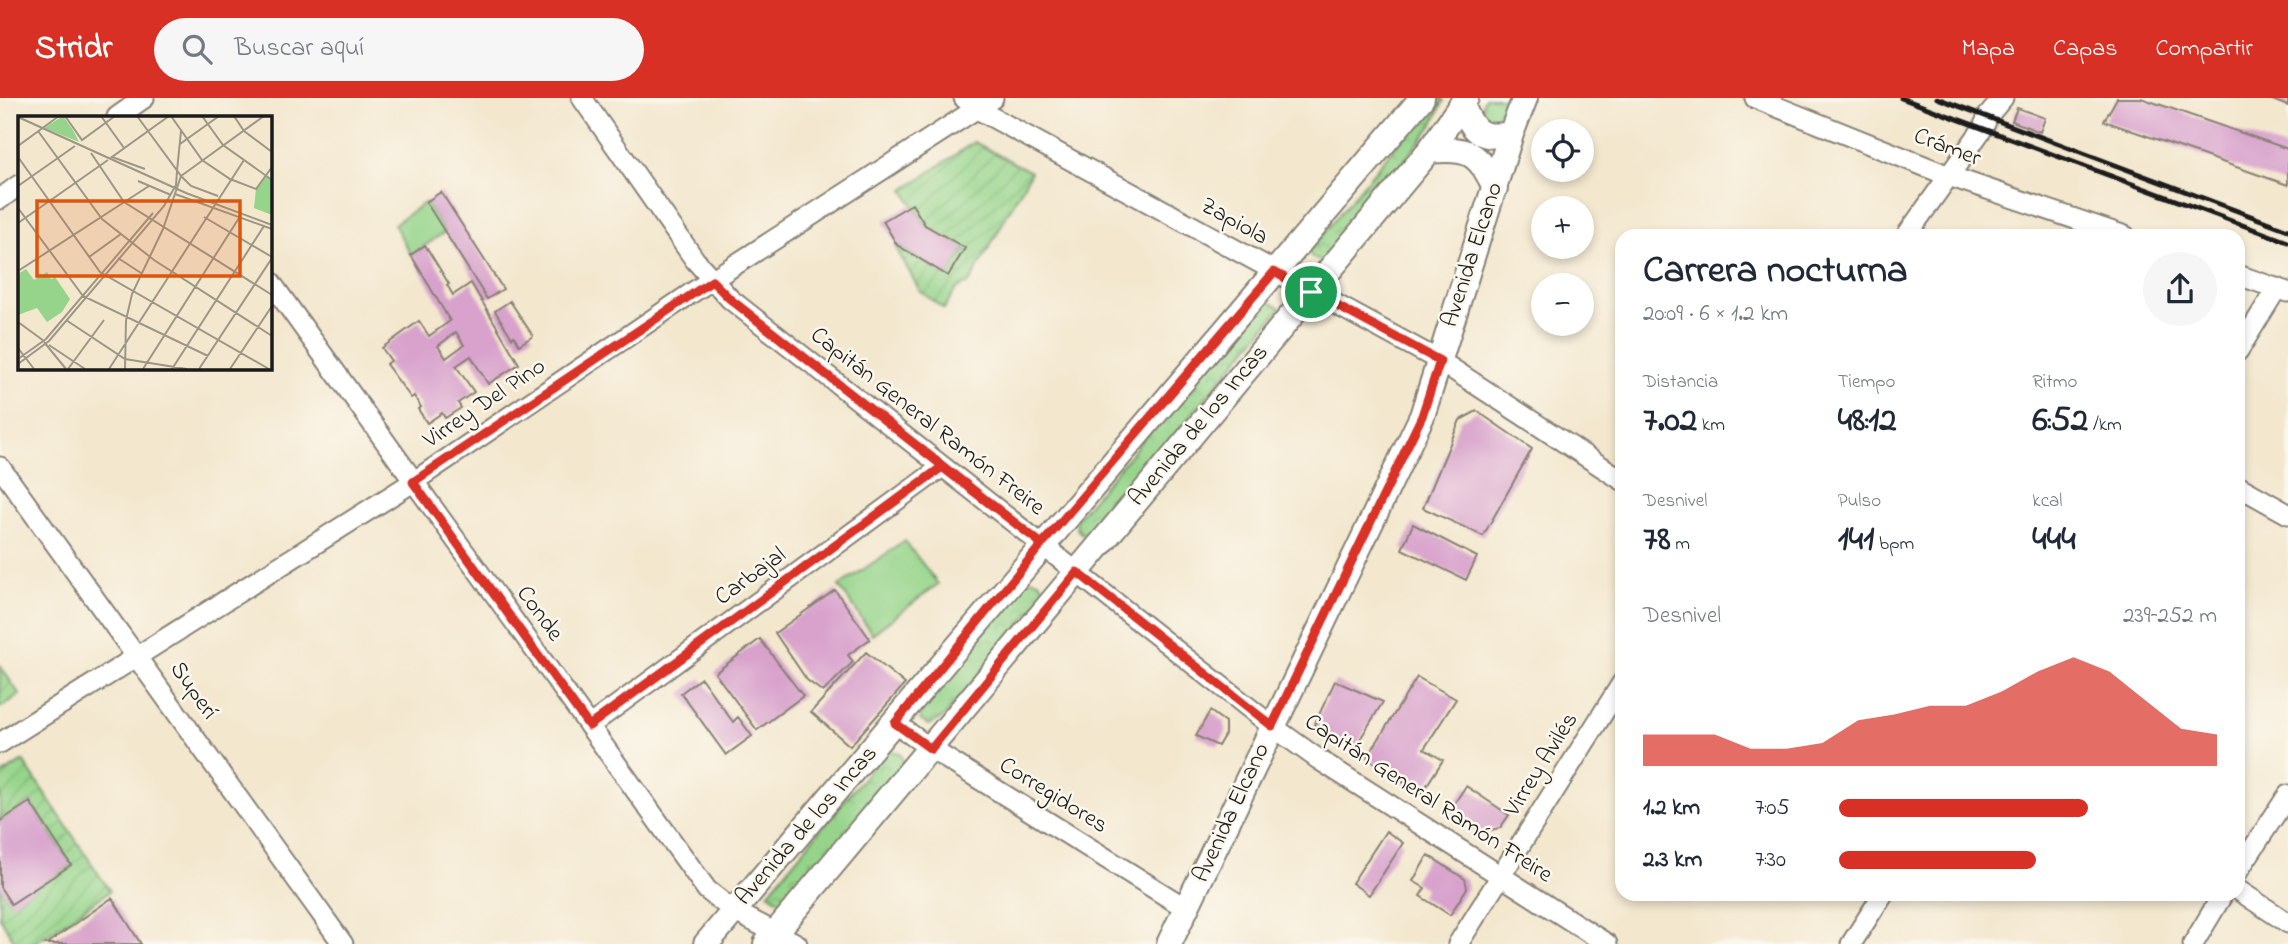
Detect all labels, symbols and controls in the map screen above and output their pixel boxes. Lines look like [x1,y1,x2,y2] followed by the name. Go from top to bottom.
[154,18,644,81] search box
[35,25,112,73] text: Stridr
[178,30,216,68] icon: search
[234,30,364,68] text: Buscar aquí
[1962,32,2015,67] text: Mapa
[2053,32,2117,67] text: Capas
[2155,32,2253,67] text: Compartir
[18,116,271,369] inset map
[1531,119,1594,336] map controls
[1531,119,1594,182] button: locate
[1908,119,1986,177] street label: Crámer
[1433,178,1513,332] street label: Avenida Elcano
[1194,189,1274,255] street label: Zapiola
[1531,196,1594,259] button: +
[1643,244,1908,300] text: Carrera nocturna
[2143,252,2217,326] button: share
[1281,262,1341,322] pin
[1292,273,1330,311] icon: arrive
[1531,273,1594,336] button: −
[1643,298,1788,331] text: 20:09 · 6 × 1.2 km
[802,319,1052,525] street label: Capitán General Ramón Freire
[1121,337,1277,515] street label: Avenida de los Incas
[416,350,554,459] street label: Virrey Del Pino
[1643,369,1718,396] text: Distancia
[1838,369,1895,396] text: Tiempo
[2032,369,2077,396] text: Ritmo
[1643,396,1697,447] text: 7.02
[1838,396,1897,447] text: 48:12
[2032,396,2088,447] text: 6:52
[1697,412,1725,439] text: km
[2088,412,2122,439] text: /km
[1643,488,1708,515] text: Desnivel
[1838,488,1881,515] text: Pulso
[2032,488,2063,515] text: kcal
[1643,515,1671,566] text: 78
[1838,515,1874,566] text: 141
[2032,515,2076,566] text: 444
[1671,531,1690,558] text: m
[1874,531,1914,558] text: bpm
[708,539,794,615] street label: Carbajal
[507,579,571,649] street label: Conde
[1643,600,1721,633] text: Desnivel
[2123,600,2217,633] text: 239–252 m
[160,654,226,728] street label: Superí
[1297,705,1559,893] street label: Capitán General Ramón Freire
[1496,706,1589,825] street label: Virrey Avilés
[1184,737,1280,889] street label: Avenida Elcano
[727,738,887,914] street label: Avenida de los Incas
[992,749,1114,843] street label: Corregidores
[1643,792,1700,825] text: 1.2 km
[1755,792,1790,825] text: 7:05
[1643,844,1702,877] text: 2.3 km
[1755,844,1786,877] text: 7:30

